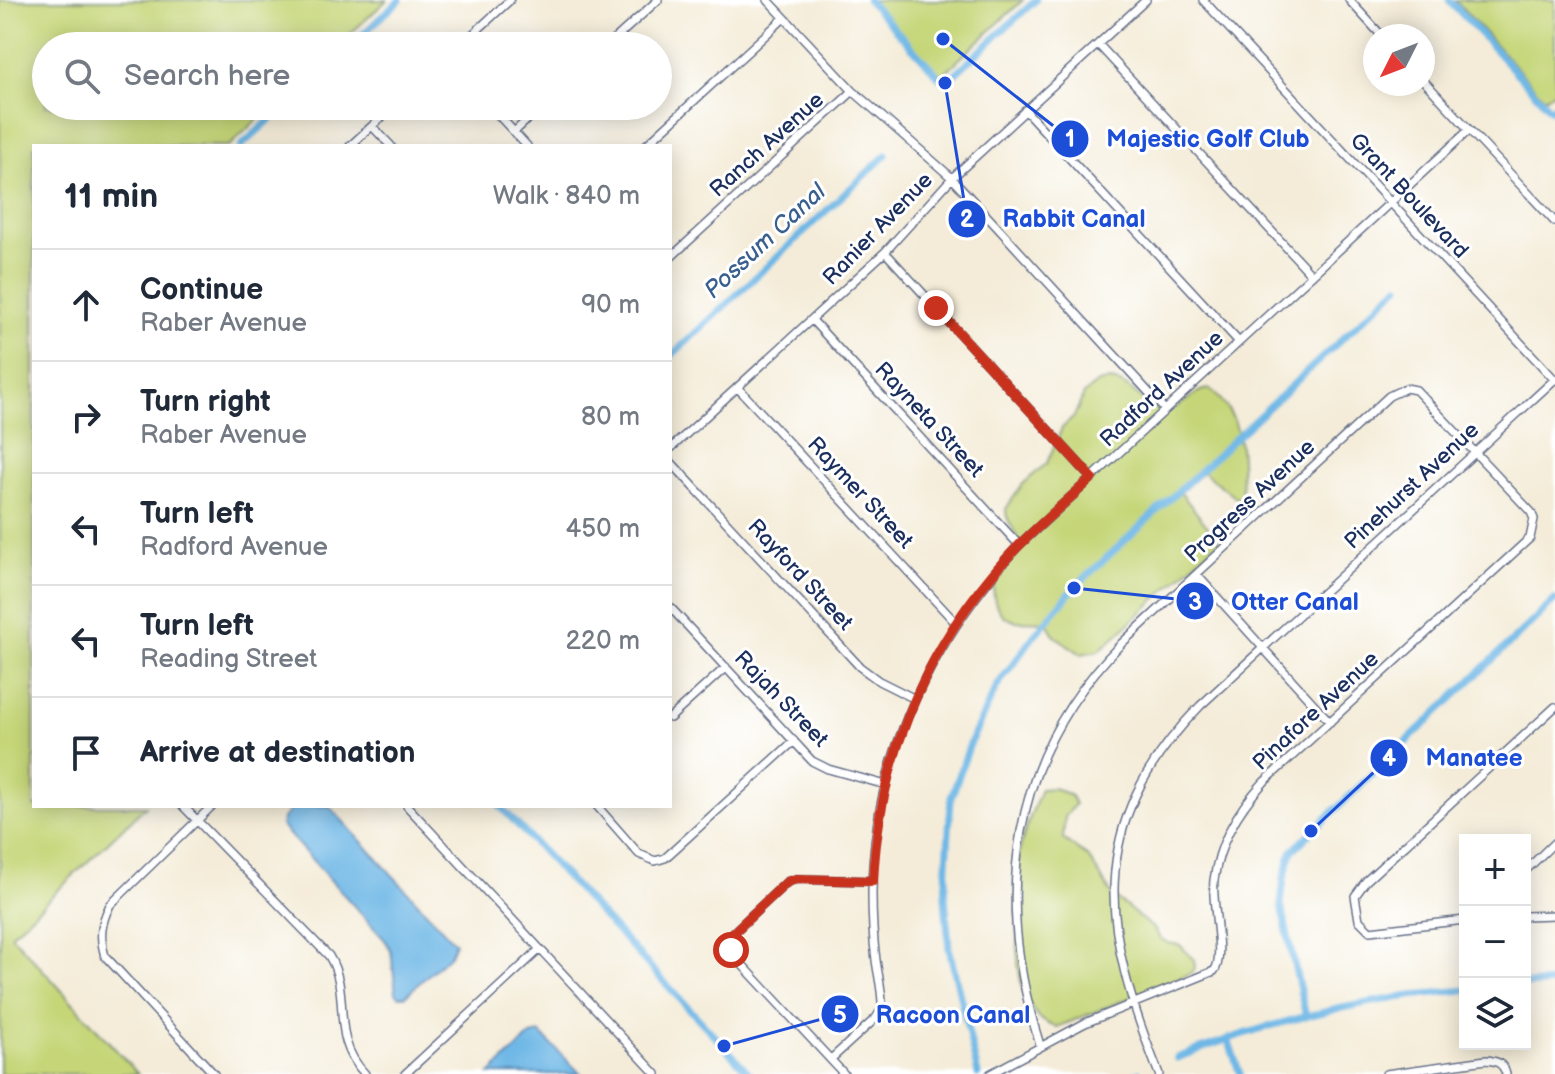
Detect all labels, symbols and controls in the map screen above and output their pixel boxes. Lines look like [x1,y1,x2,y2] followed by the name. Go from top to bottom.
[1363,24,1435,96] north arrow
[32,32,672,120] search box
[60,54,104,98] icon: search
[124,58,290,94] text: Search here
[704,87,830,203] street label: Ranch Avenue
[1050,115,1325,163] callout: Majestic Golf Club
[1065,125,1075,154] text: 1
[1106,125,1310,154] text: Majestic Golf Club
[1344,128,1474,264] street label: Grant Boulevard
[817,167,939,291] street label: Ranier Avenue
[64,176,158,217] text: 11 min
[698,176,833,305] water label: Possum Canal
[493,181,640,212] text: Walk · 840 m
[947,195,1162,243] callout: Rabbit Canal
[960,205,975,234] text: 2
[1003,205,1145,234] text: Rabbit Canal
[140,272,263,308] text: Continue
[64,283,108,327] icon: ahead
[581,290,640,321] text: 90 m
[918,290,954,326] route end
[140,308,307,339] text: Raber Avenue
[1095,325,1229,453] street label: Radford Avenue
[869,357,989,483] street label: Rayneta Street
[140,384,271,420] text: Turn right
[64,395,108,439] icon: right
[581,402,640,433] text: 80 m
[1339,417,1485,555] street label: Pinehurst Avenue
[140,420,307,451] text: Raber Avenue
[801,431,919,555] street label: Raymer Street
[1179,434,1321,568] street label: Progress Avenue
[140,496,254,532] text: Turn left
[64,507,108,551] icon: left
[565,514,640,545] text: 450 m
[742,514,859,636] street label: Rayford Street
[140,532,328,563] text: Radford Avenue
[1175,577,1375,625] callout: Otter Canal
[1188,588,1202,617] text: 3
[1231,588,1359,617] text: Otter Canal
[140,608,254,644] text: Turn left
[64,619,108,663] icon: left
[566,626,640,657] text: 220 m
[140,644,317,675] text: Reading Street
[728,645,834,753] street label: Rajah Street
[1247,646,1385,776] street label: Pinafore Avenue
[64,731,108,775] icon: arrive
[1369,734,1538,782] callout: Manatee
[140,735,416,771] text: Arrive at destination
[1382,744,1396,773] text: 4
[1426,744,1523,773] text: Manatee
[1459,834,1531,1050] map controls
[1459,834,1531,906] button: +
[1459,906,1531,978] button: −
[713,932,749,968] route start
[1459,978,1531,1050] button: layers
[820,990,1046,1038] callout: Racoon Canal
[833,1001,847,1030] text: 5
[876,1001,1030,1030] text: Racoon Canal

